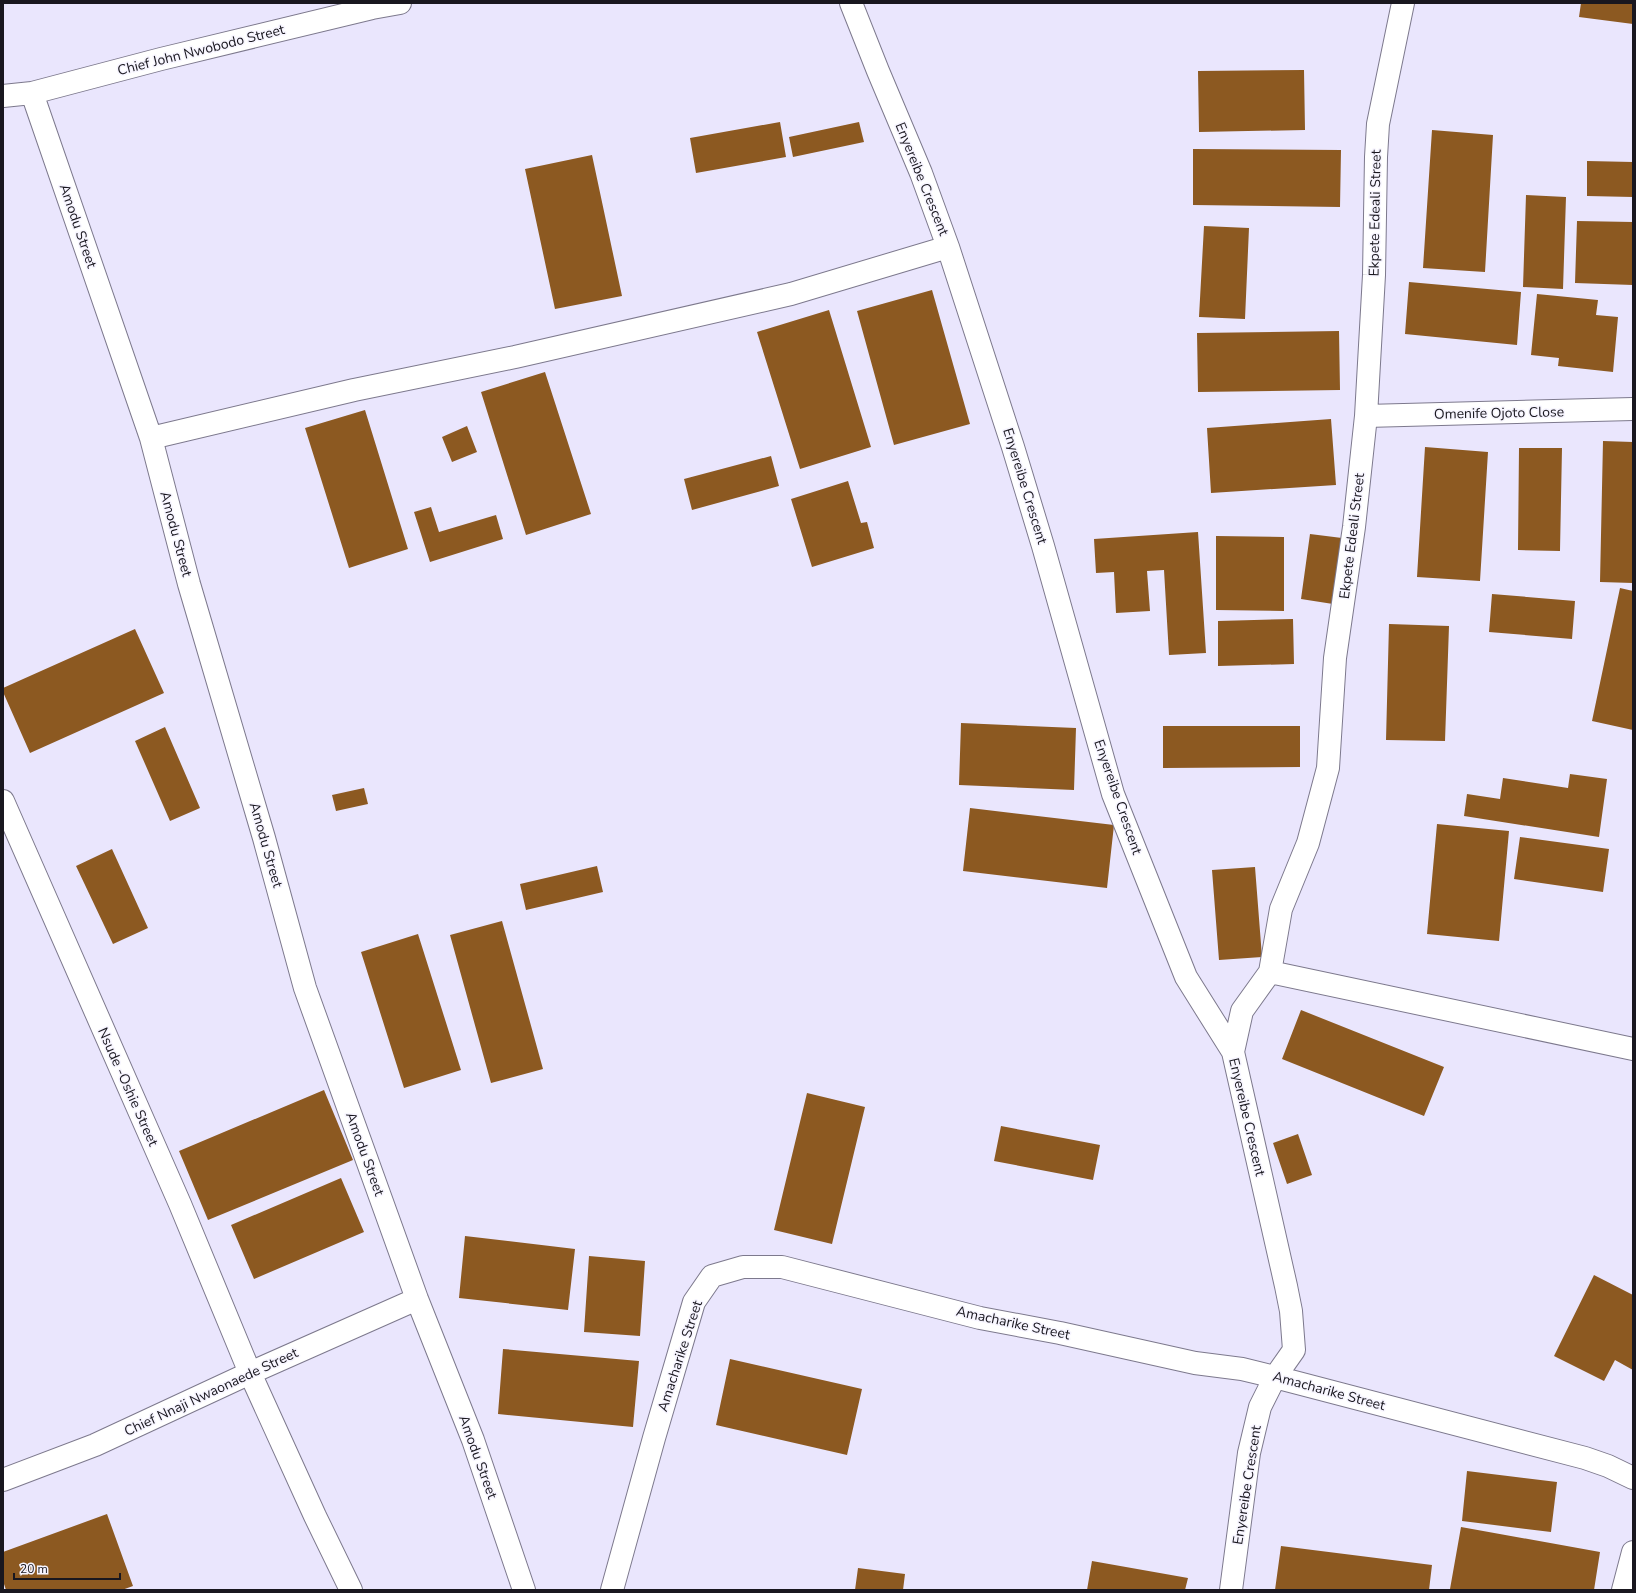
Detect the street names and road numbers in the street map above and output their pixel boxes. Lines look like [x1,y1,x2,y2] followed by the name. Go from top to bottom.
[115,20,287,80] street label: Chief John Nwobodo Street
[891,120,953,239] street label: Enyereibe Crescent
[1364,149,1386,277] street label: Ekpete Edeali Street
[55,181,101,271] street label: Amodu Street
[1434,402,1564,424] street label: Omenife Ojoto Close
[998,426,1052,547] street label: Enyereibe Crescent
[1335,472,1369,600] street label: Ekpete Edeali Street
[155,489,197,579] street label: Amodu Street
[1089,737,1147,857] street label: Enyereibe Crescent
[245,800,287,890] street label: Amodu Street
[93,1025,163,1149] street label: Nsude -Oshie Street
[1224,1056,1270,1178] street label: Enyereibe Crescent
[341,1109,389,1199] street label: Amodu Street
[653,1298,707,1414] street label: Amacharike Street
[954,1302,1072,1344] street label: Amacharike Street
[121,1343,301,1441] street label: Chief Nnaji Nwaonaede Street
[1271,1367,1387,1415] street label: Amacharike Street
[454,1412,502,1502] street label: Amodu Street
[1228,1424,1266,1546] street label: Enyereibe Crescent

